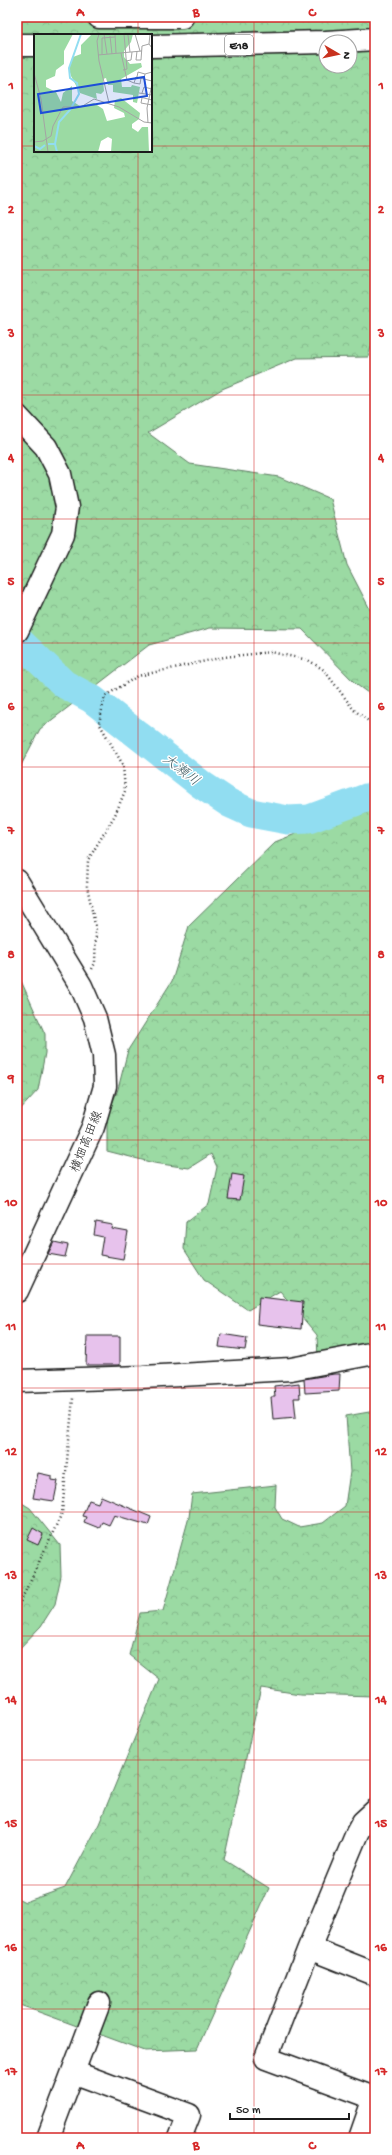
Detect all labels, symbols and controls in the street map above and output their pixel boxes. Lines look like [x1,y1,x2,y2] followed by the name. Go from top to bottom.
[75,6,85,21] text: A
[192,6,201,21] text: B
[307,6,317,21] text: C
[34,34,152,152] inset map
[318,34,358,74] north arrow
[225,35,253,55] road number: E18
[339,51,352,60] text: N
[7,79,14,94] text: 1
[377,79,384,94] text: 1
[8,203,15,218] text: 2
[378,203,385,218] text: 2
[7,327,15,342] text: 3
[377,327,385,342] text: 3
[7,451,15,466] text: 4
[377,451,385,466] text: 4
[8,575,15,590] text: 5
[378,575,385,590] text: 5
[8,700,15,715] text: 6
[378,700,385,715] text: 6
[159,751,202,791] water label: 大瀬川
[7,824,16,839] text: 7
[377,824,386,839] text: 7
[7,948,15,963] text: 8
[377,948,385,963] text: 8
[7,1072,15,1087] text: 9
[377,1072,385,1087] text: 9
[68,1108,107,1175] street label: 横畑高田線
[4,1196,18,1211] text: 10
[374,1196,388,1211] text: 10
[5,1320,16,1335] text: 11
[375,1320,386,1335] text: 11
[4,1445,17,1460] text: 12
[374,1445,387,1460] text: 12
[4,1569,17,1584] text: 13
[374,1569,387,1584] text: 13
[4,1693,18,1708] text: 14
[374,1693,388,1708] text: 14
[4,1817,17,1832] text: 15
[374,1817,387,1832] text: 15
[4,1941,17,1956] text: 16
[374,1941,387,1956] text: 16
[4,2065,18,2080] text: 17
[374,2065,388,2080] text: 17
[230,2095,349,2121] scale bar
[236,2104,261,2118] text: 50 m
[75,2139,85,2154] text: A
[192,2139,201,2154] text: B
[307,2139,317,2154] text: C

